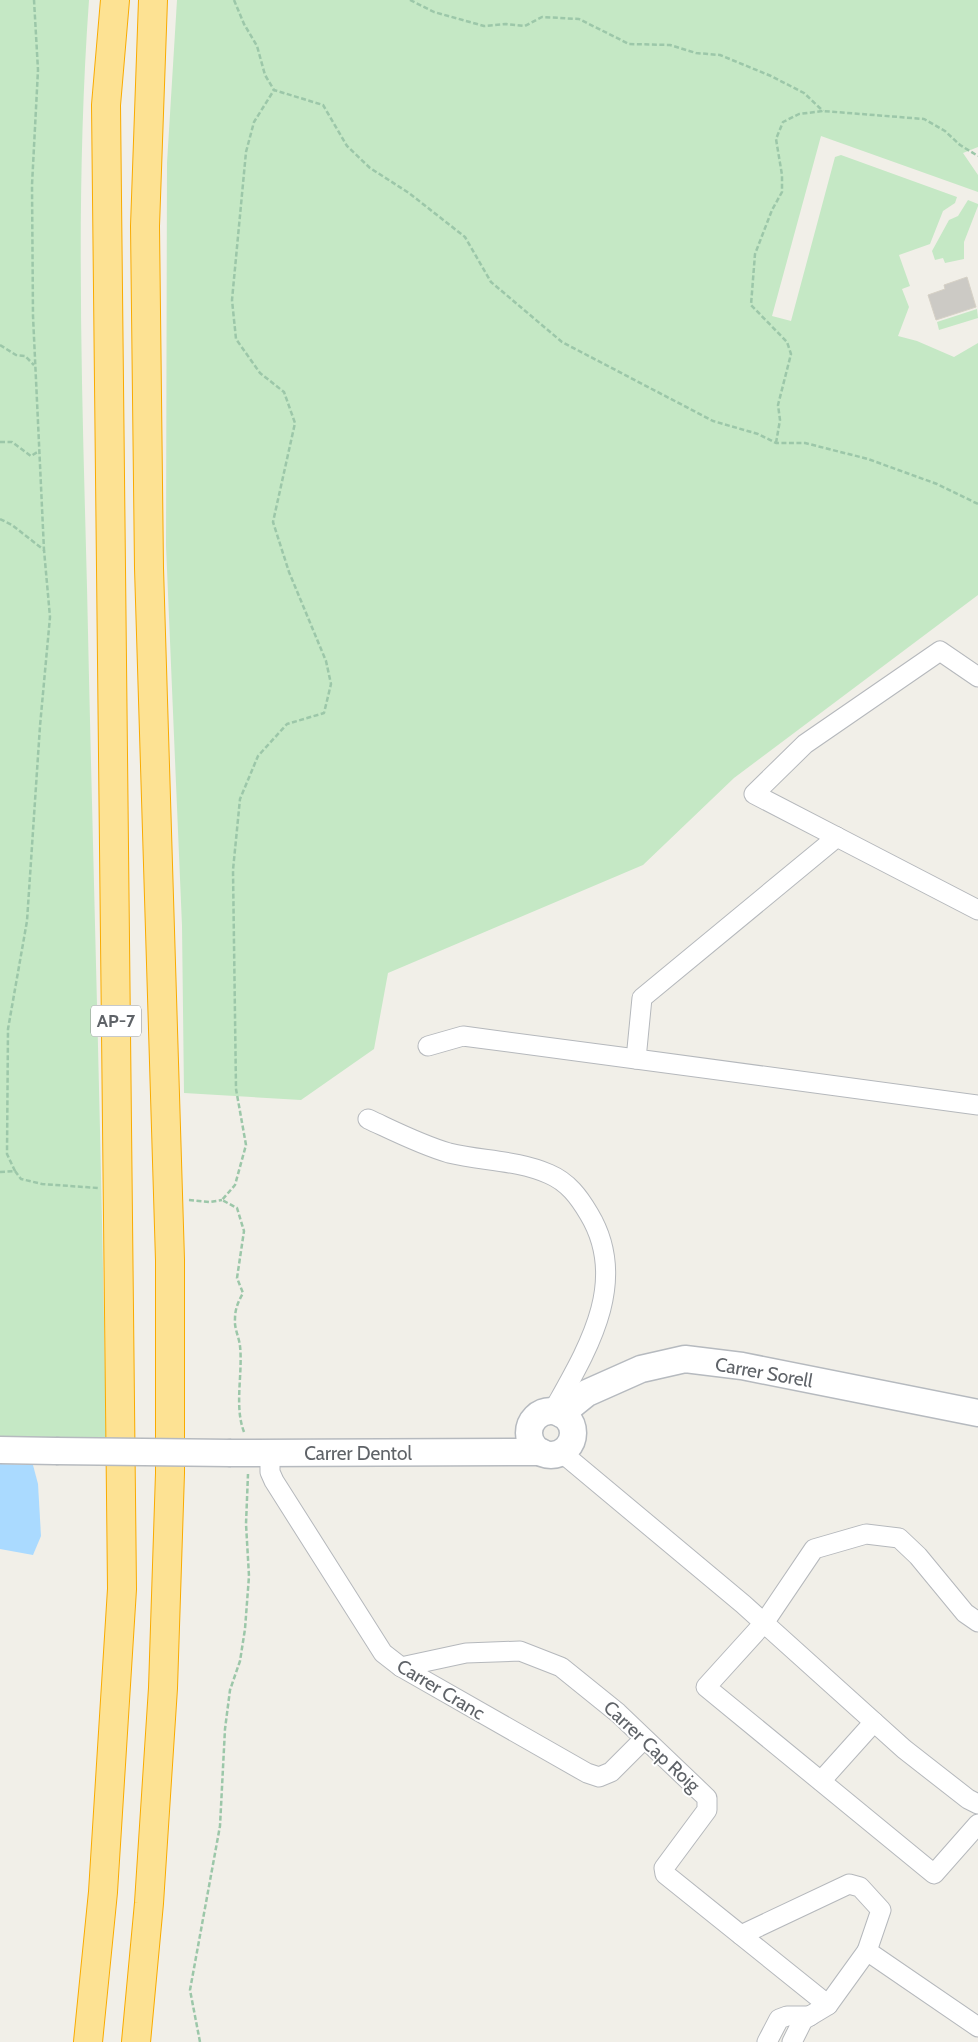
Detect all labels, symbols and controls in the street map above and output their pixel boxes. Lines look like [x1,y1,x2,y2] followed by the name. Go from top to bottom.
[91,1006,141,1036] road number: AP-7
[713,1353,815,1392] street label: Carrer Sorell
[304,1442,412,1465] street label: Carrer Dentol
[393,1654,489,1725] street label: Carrer Cranc
[599,1696,705,1797] street label: Carrer Cap Roig

